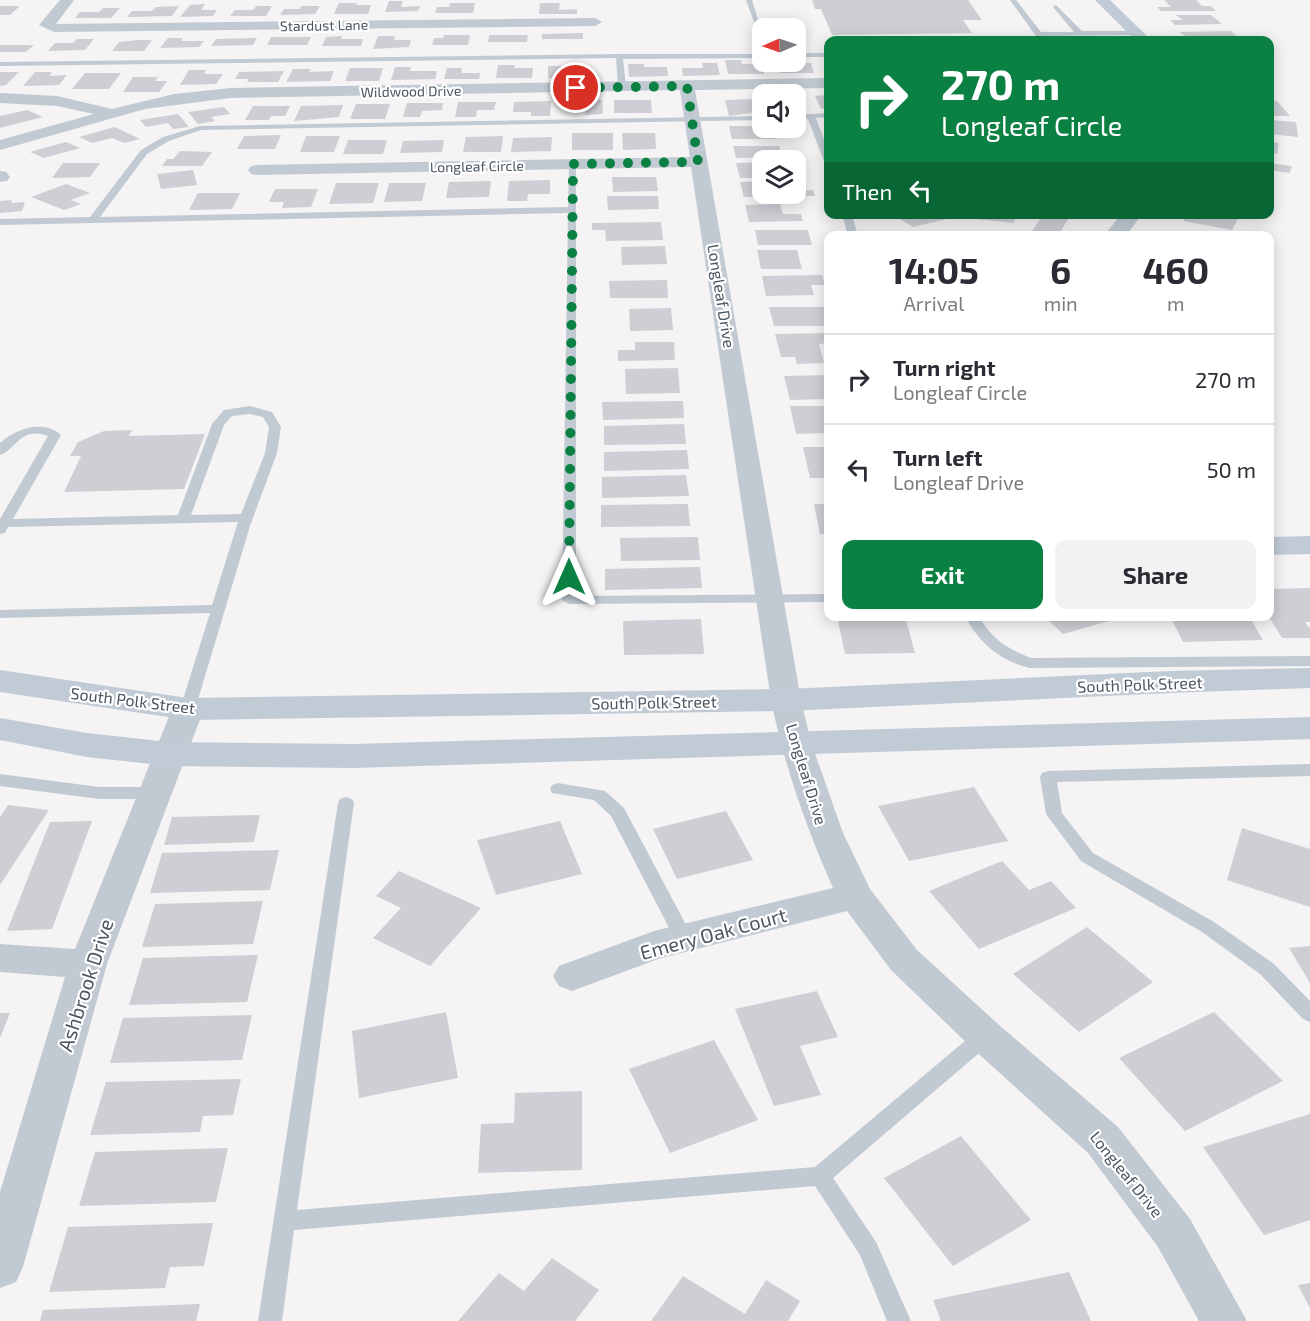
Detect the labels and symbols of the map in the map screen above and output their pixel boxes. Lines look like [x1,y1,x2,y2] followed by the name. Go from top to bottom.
[280,16,368,34] street label: Stardust Lane
[752,18,806,72] north arrow
[550,62,601,113] pin
[361,82,461,100] street label: Wildwood Drive
[430,157,524,175] street label: Longleaf Circle
[704,243,740,349] street label: Longleaf Drive
[537,545,601,609] position arrow
[1077,672,1203,696] street label: South Polk Street
[70,683,196,717] street label: South Polk Street
[591,691,717,713] street label: South Polk Street
[783,721,831,827] street label: Longleaf Drive
[637,902,789,964] street label: Emery Oak Court
[52,916,118,1054] street label: Ashbrook Drive
[1087,1127,1167,1221] street label: Longleaf Drive

